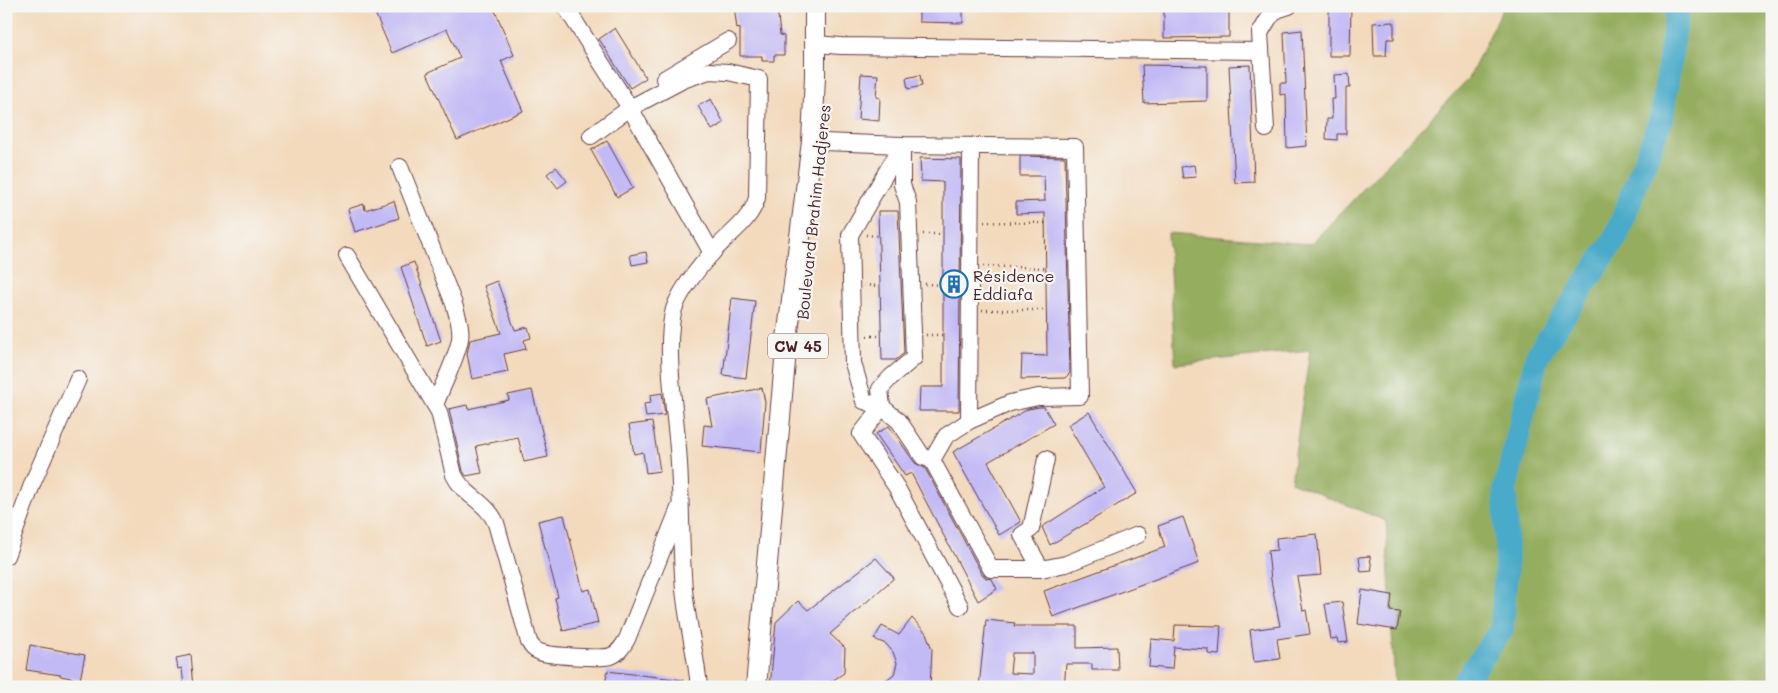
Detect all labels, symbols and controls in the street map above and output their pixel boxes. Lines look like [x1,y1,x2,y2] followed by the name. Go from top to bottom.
[791,103,835,321] street label: Boulevard Brahim Hadjeres
[973,265,1054,304] place label: Résidence Eddiafa
[939,269,969,299] building icon: Résidence Eddiafa
[768,334,828,358] road number: CW 45

